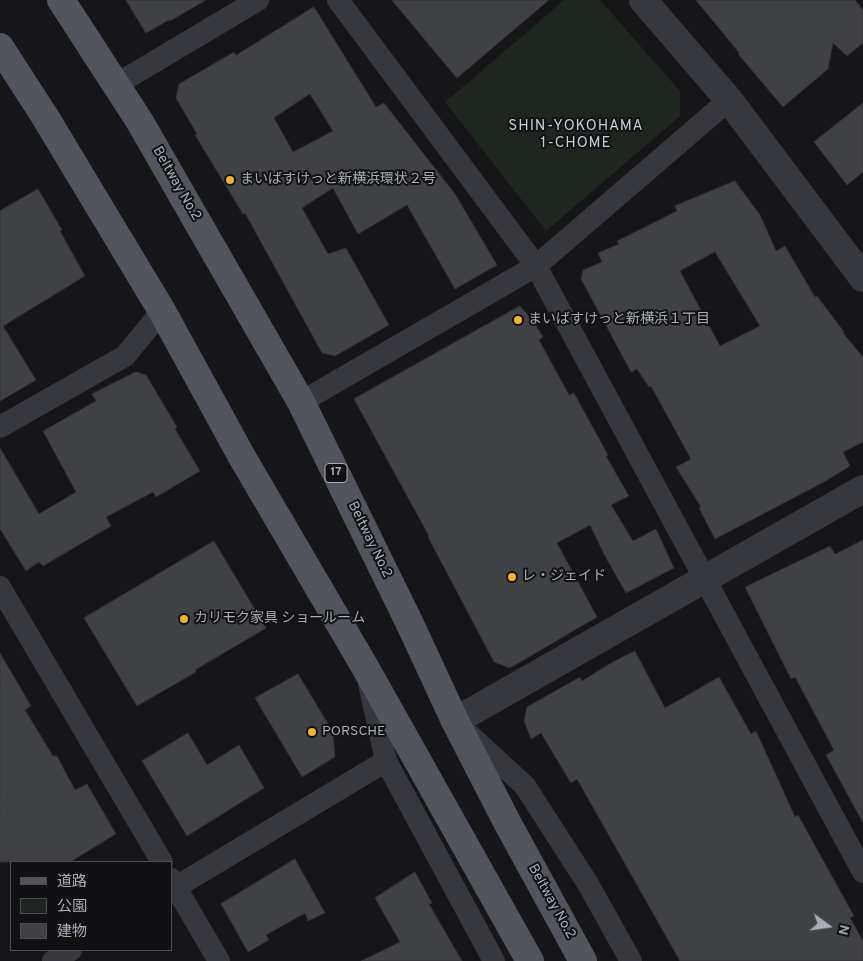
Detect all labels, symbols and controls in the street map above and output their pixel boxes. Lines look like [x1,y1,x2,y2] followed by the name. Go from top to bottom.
[507,118,645,153] district label: SHIN-YOKOHAMA 1-CHOME
[148,144,204,224] street label: Beltway No.2
[240,172,436,188] place label: まいばすけっと新横浜環状２号
[224,174,236,186] marker: まいばすけっと新横浜環状２号
[528,312,710,328] place label: まいばすけっと新横浜１丁目
[512,314,524,326] marker: まいばすけっと新横浜１丁目
[325,463,347,482] road number: 17
[343,499,395,581] street label: Beltway No.2
[522,569,606,585] place label: レ・ジェイド
[506,571,518,583] marker: レ・ジェイド
[194,611,365,627] place label: カリモク家具 ショールーム
[178,613,190,625] marker: カリモク家具 ショールーム
[322,724,385,740] place label: PORSCHE
[306,726,318,738] marker: PORSCHE
[10,861,172,951] legend
[524,862,578,942] street label: Beltway No.2
[57,873,87,892] text: 道路
[57,898,87,917] text: 公園
[803,901,853,951] north arrow
[57,923,87,942] text: 建物
[834,923,853,937] text: N

